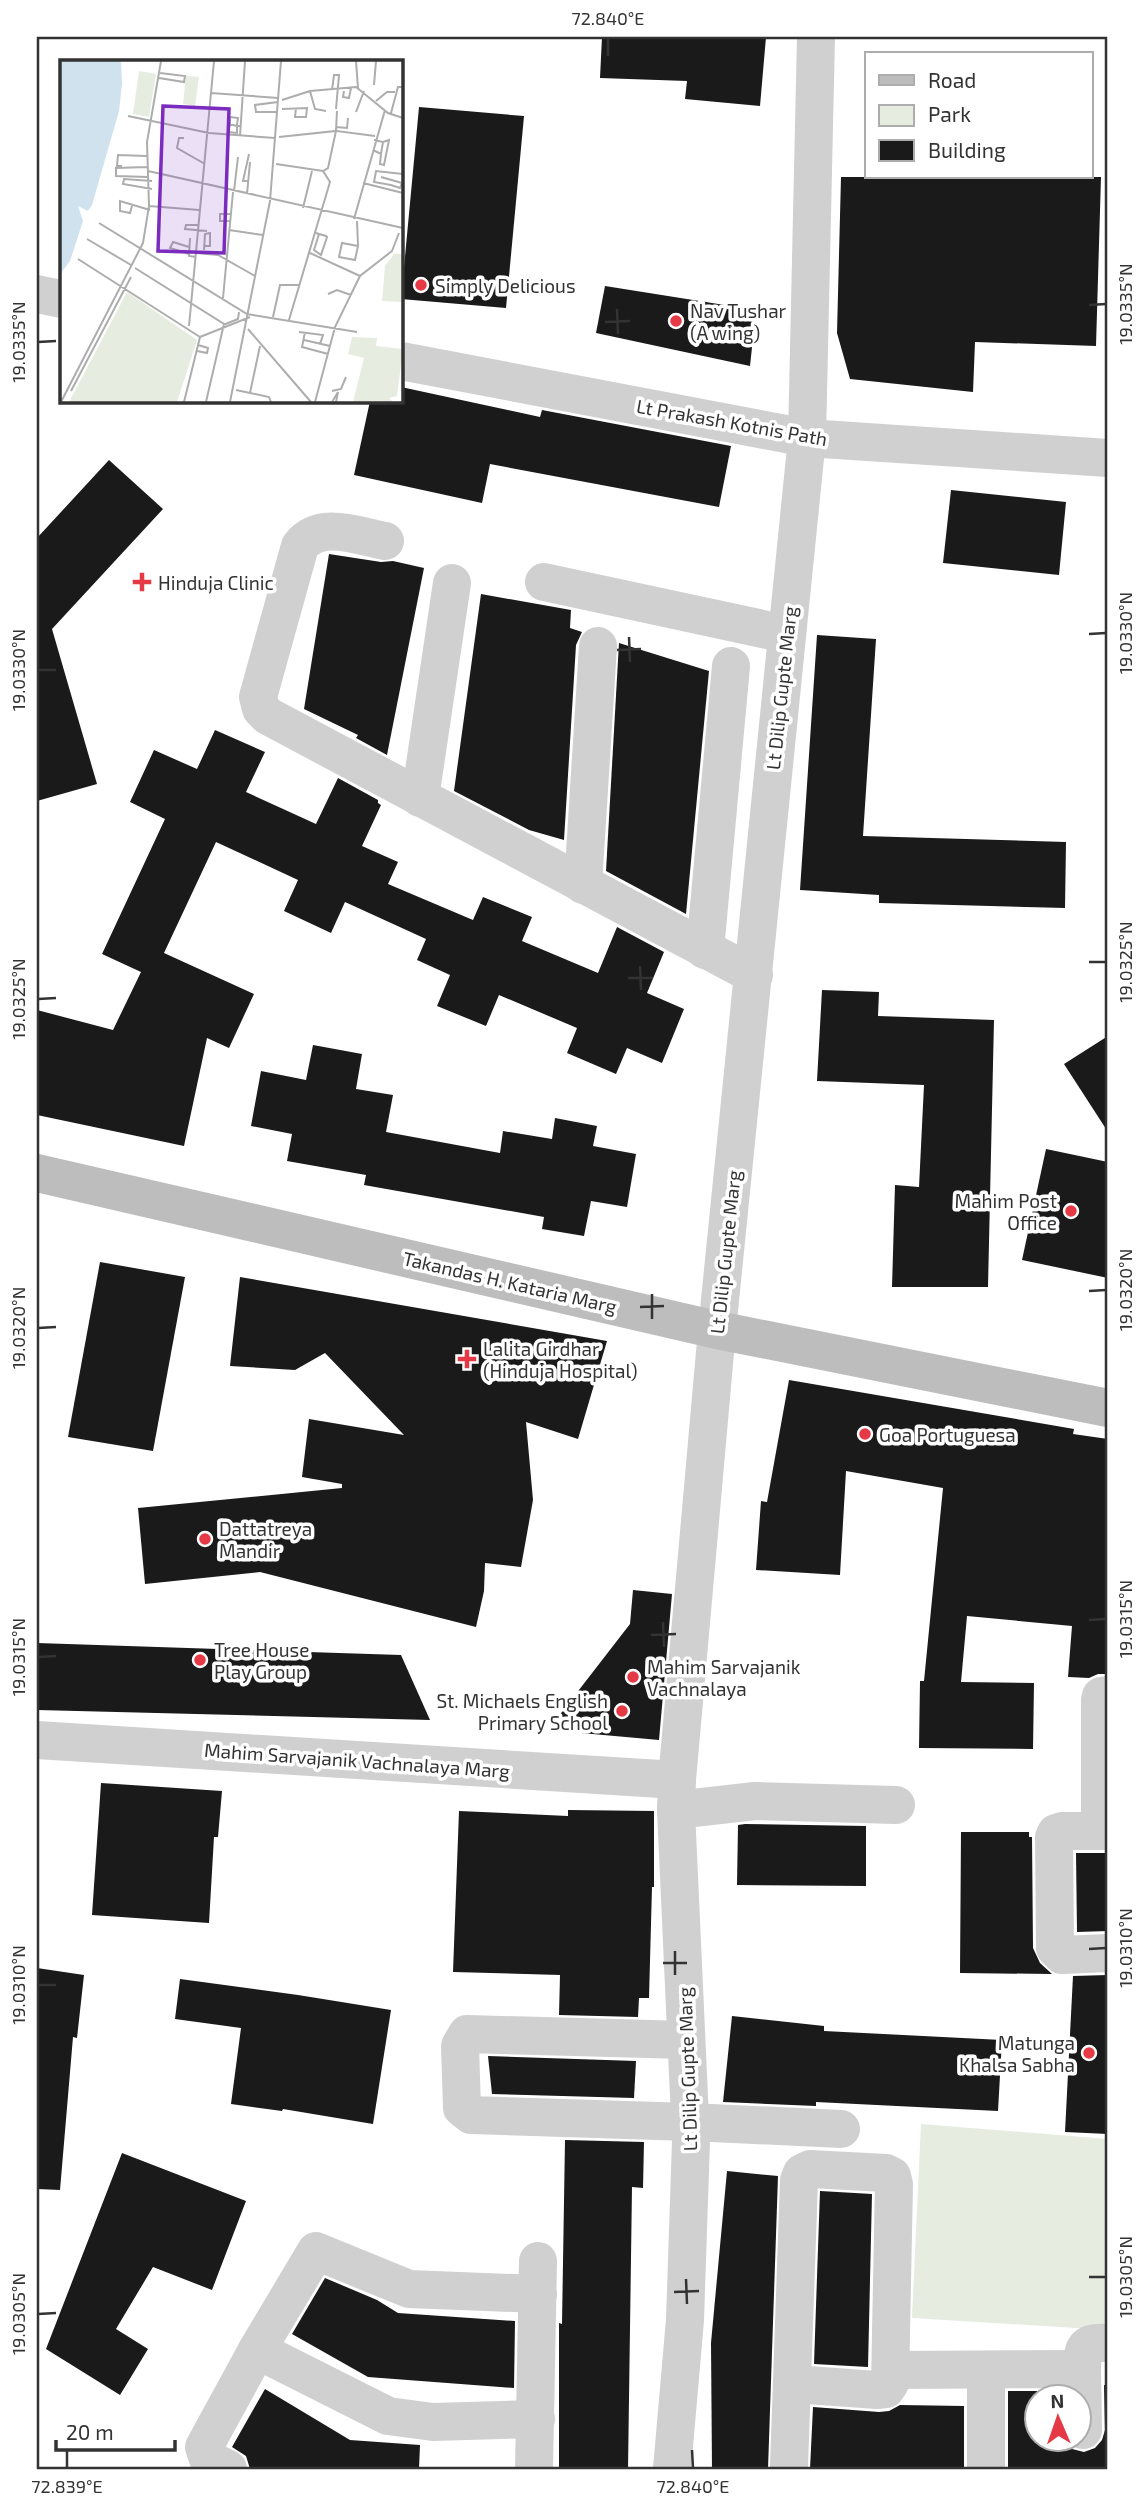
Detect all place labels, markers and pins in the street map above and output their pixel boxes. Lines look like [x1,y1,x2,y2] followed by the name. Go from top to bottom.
[435,274,576,297] place label: Simply Delicious
[413,277,429,293] marker: Simply Delicious
[690,299,787,344] place label: Nav Tushar (A wing)
[668,313,684,329] marker: Nav Tushar (A wing)
[158,571,274,594] place label: Hinduja Clinic
[132,572,152,592] marker: Hinduja Clinic
[954,1189,1057,1234] place label: Mahim Post Office
[1063,1203,1079,1219] marker: Mahim Post Office
[483,1337,638,1382] place label: Lalita Girdhar (Hinduja Hospital)
[457,1349,477,1369] marker: Lalita Girdhar (Hinduja Hospital)
[879,1423,1016,1446] place label: Goa Portuguesa
[857,1426,873,1442] marker: Goa Portuguesa
[219,1517,312,1562] place label: Dattatreya Mandir
[197,1531,213,1547] marker: Dattatreya Mandir
[214,1638,309,1683] place label: Tree House Play Group
[192,1652,208,1668] marker: Tree House Play Group
[647,1655,801,1700] place label: Mahim Sarvajanik Vachnalaya
[625,1669,641,1685] marker: Mahim Sarvajanik Vachnalaya
[436,1689,608,1734] place label: St. Michaels English Primary School
[614,1703,630,1719] marker: St. Michaels English Primary School
[959,2031,1075,2076] place label: Matunga Khalsa Sabha
[1081,2045,1097,2061] marker: Matunga Khalsa Sabha

